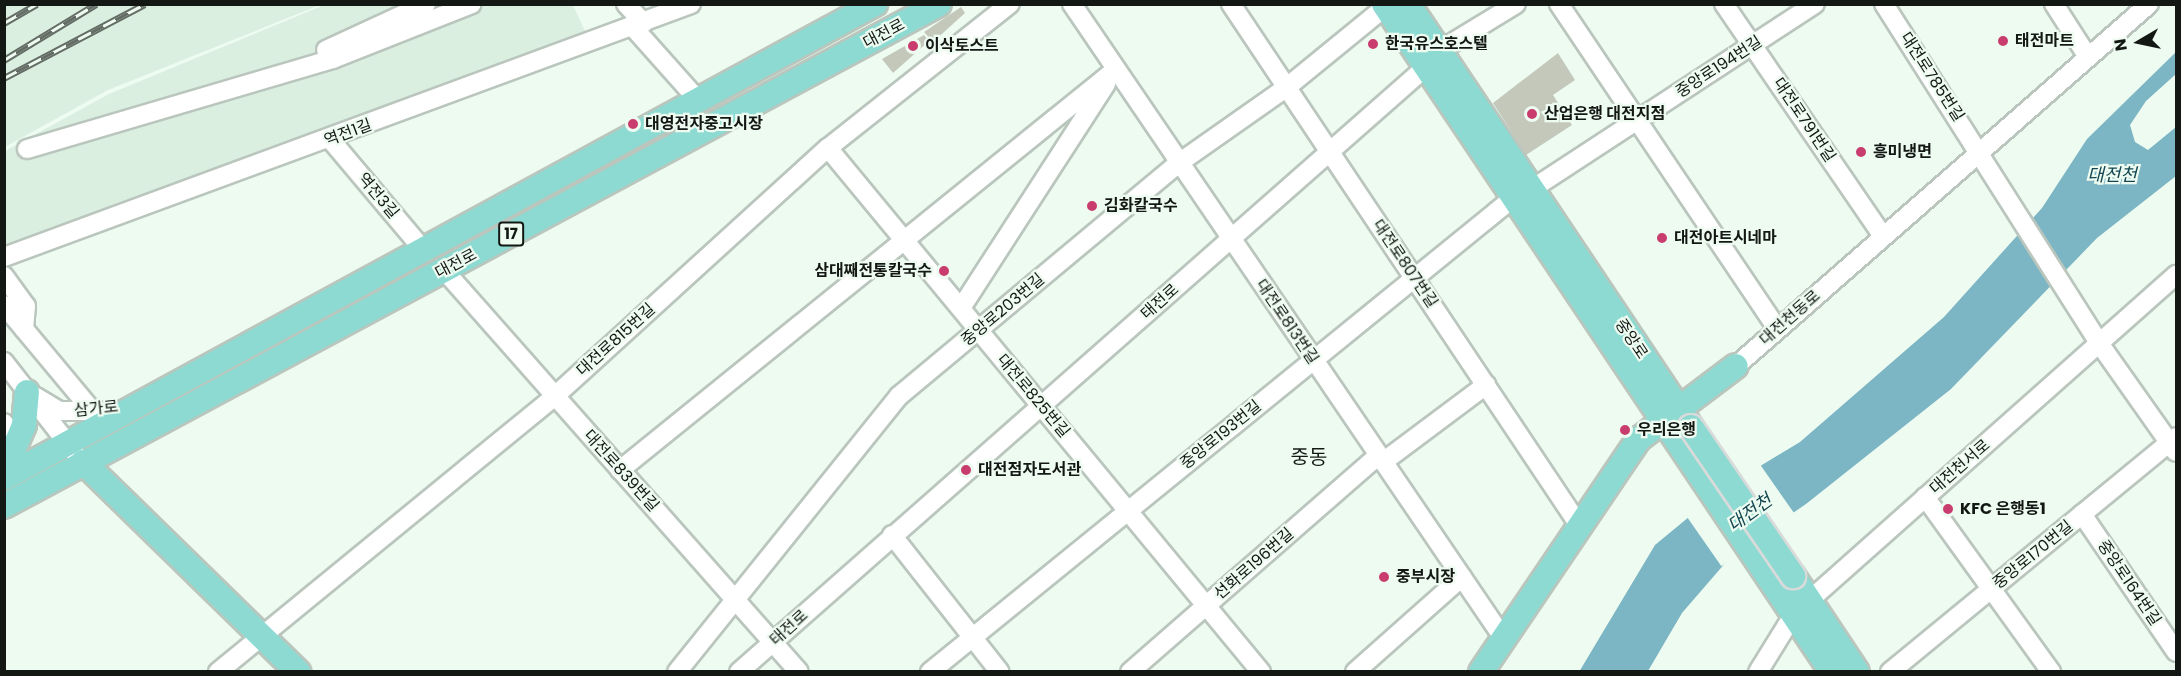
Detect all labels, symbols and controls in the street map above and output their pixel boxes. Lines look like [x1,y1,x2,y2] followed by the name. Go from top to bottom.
[2109,12,2169,72] north arrow
[860,15,908,53] street label: 대전로
[1896,29,1968,125] street label: 대전로785번길
[2015,31,2074,51] place label: 태전마트
[1672,32,1766,102] street label: 중앙로194번길
[1385,34,1488,54] place label: 한국유스호스텔
[1996,34,2010,48] marker: 태전마트
[925,36,999,56] place label: 이삭토스트
[1366,37,1380,51] marker: 한국유스호스텔
[2108,37,2133,53] text: N
[906,39,920,53] marker: 이삭토스트
[1769,74,1839,166] street label: 대전로791번길
[1544,104,1665,124] place label: 산업은행 대전지점
[1525,107,1539,121] marker: 산업은행 대전지점
[645,114,763,134] place label: 대영전자중고시장
[322,116,374,150] street label: 역전1길
[626,117,640,131] marker: 대영전자중고시장
[1873,142,1932,162] place label: 흥미냉면
[1854,145,1868,159] marker: 흥미냉면
[2087,164,2137,186] water label: 대전천
[353,169,403,223] street label: 역전3길
[1104,196,1178,216] place label: 김화칼국수
[1085,199,1099,213] marker: 김화칼국수
[1368,216,1442,312] street label: 대전로807번길
[498,222,524,246] road number: 17
[1674,228,1777,248] place label: 대전아트시네마
[1655,231,1669,245] marker: 대전아트시네마
[432,245,480,283] street label: 대전로
[814,261,932,281] place label: 삼대째전통칼국수
[937,264,951,278] marker: 삼대째전통칼국수
[958,270,1048,350] street label: 중앙로203번길
[1252,276,1322,368] street label: 대전로813번길
[1137,280,1183,324] street label: 태전로
[1756,287,1824,349] street label: 대전천동로
[573,300,659,380] street label: 대전로815번길
[1611,315,1651,363] street label: 중앙로
[993,350,1073,442] street label: 대전로825번길
[73,397,119,421] street label: 삼가로
[1177,397,1265,473] street label: 중앙로193번길
[1637,420,1696,440] place label: 우리은행
[1618,423,1632,437] marker: 우리은행
[579,426,663,516] street label: 대전로839번길
[1926,436,1994,498] street label: 대전천서로
[1291,445,1327,469] district label: 중동
[978,460,1081,480] place label: 대전점자도서관
[959,463,973,477] marker: 대전점자도서관
[1724,490,1776,536] water label: 대전천
[1960,499,2046,519] place label: KFC 은행동1
[1941,502,1955,516] marker: KFC 은행동1
[1989,517,2077,593] street label: 중앙로170번길
[1210,524,1298,604] street label: 선화로196번길
[2093,537,2165,629] street label: 중앙로164번길
[1396,567,1455,587] place label: 중부시장
[1377,570,1391,584] marker: 중부시장
[766,606,812,650] street label: 태전로

